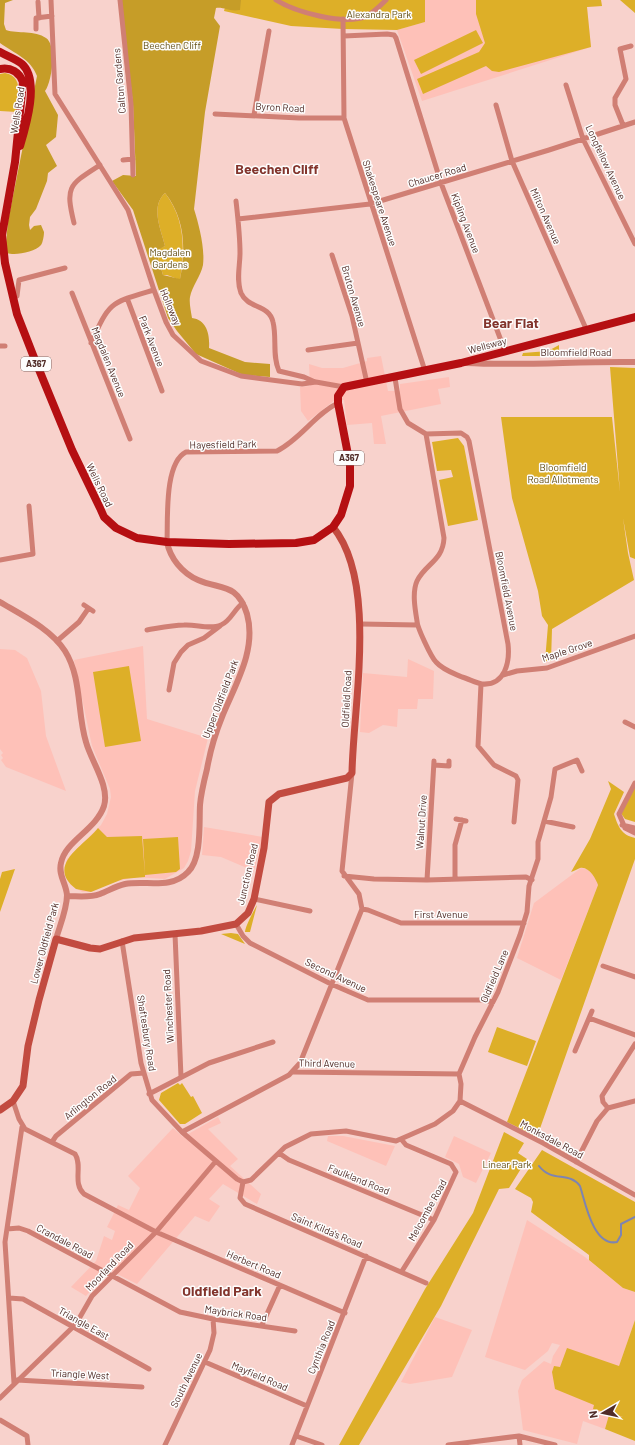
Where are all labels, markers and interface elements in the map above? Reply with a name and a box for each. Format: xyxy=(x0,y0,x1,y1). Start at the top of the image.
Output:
park label: Alexandra Park xyxy=(347,8,411,20)
park label: Beechen Cliff xyxy=(143,39,202,51)
street label: Calton Gardens xyxy=(110,48,128,114)
street label: Wells Road xyxy=(7,86,27,134)
street label: Byron Road xyxy=(255,100,305,114)
street label: Longfellow Avenue xyxy=(583,123,629,201)
street label: Shakespeare Avenue xyxy=(360,158,400,248)
district label: Beechen Cliff xyxy=(235,160,319,177)
street label: Chaucer Road xyxy=(406,160,468,190)
street label: Milton Avenue xyxy=(528,186,564,246)
street label: Kipling Avenue xyxy=(449,191,483,255)
park label: Magdalen Gardens xyxy=(149,246,191,270)
street label: Bruton Avenue xyxy=(339,264,369,328)
street label: Holloway xyxy=(158,287,184,327)
street label: Park Avenue xyxy=(137,314,167,368)
district label: Bear Flat xyxy=(483,314,539,331)
street label: Magdalen Avenue xyxy=(89,325,129,399)
street label: Wellsway xyxy=(466,334,508,356)
street label: Bloomfield Road xyxy=(540,346,612,358)
road number: A367 xyxy=(21,357,51,371)
street label: Hayesfield Park xyxy=(189,437,257,451)
road number: A367 xyxy=(334,451,364,465)
street label: Wells Road xyxy=(84,461,116,509)
park label: Bloomfield Road Allotments xyxy=(527,461,599,485)
street label: Bloomfield Avenue xyxy=(493,550,521,632)
street label: Maple Grove xyxy=(540,636,594,664)
street label: Upper Oldfield Park xyxy=(199,658,241,740)
street label: Oldfield Road xyxy=(339,670,353,728)
street label: Walnut Drive xyxy=(413,794,429,850)
street label: Junction Road xyxy=(234,842,260,906)
street label: Lower Oldfield Park xyxy=(27,901,61,985)
street label: First Avenue xyxy=(414,908,468,920)
street label: Oldfield Lane xyxy=(477,948,511,1004)
street label: Second Avenue xyxy=(303,956,369,994)
street label: Winchester Road xyxy=(160,969,176,1043)
street label: Shaftesbury Road xyxy=(135,994,159,1072)
street label: Third Avenue xyxy=(299,1057,355,1069)
street label: Arlington Road xyxy=(61,1072,119,1122)
street label: Monksdale Road xyxy=(518,1117,586,1161)
park label: Linear Park xyxy=(482,1158,532,1170)
street label: Faulkland Road xyxy=(326,1161,392,1197)
street label: Melcombe Road xyxy=(405,1177,449,1243)
street label: Saint Kilda's Road xyxy=(290,1210,364,1250)
street label: Crandale Road xyxy=(35,1221,95,1261)
street label: Moorland Road xyxy=(82,1239,136,1293)
street label: Herbert Road xyxy=(225,1247,283,1281)
district label: Oldfield Park xyxy=(182,1282,262,1299)
street label: Maybrick Road xyxy=(204,1303,268,1323)
street label: Triangle East xyxy=(56,1304,112,1342)
street label: Cynthia Road xyxy=(305,1318,337,1376)
street label: South Avenue xyxy=(168,1351,204,1409)
street label: Mayfield Road xyxy=(230,1359,290,1393)
street label: Triangle West xyxy=(50,1366,110,1382)
north arrow xyxy=(583,1393,623,1433)
text: N xyxy=(586,1410,600,1419)

